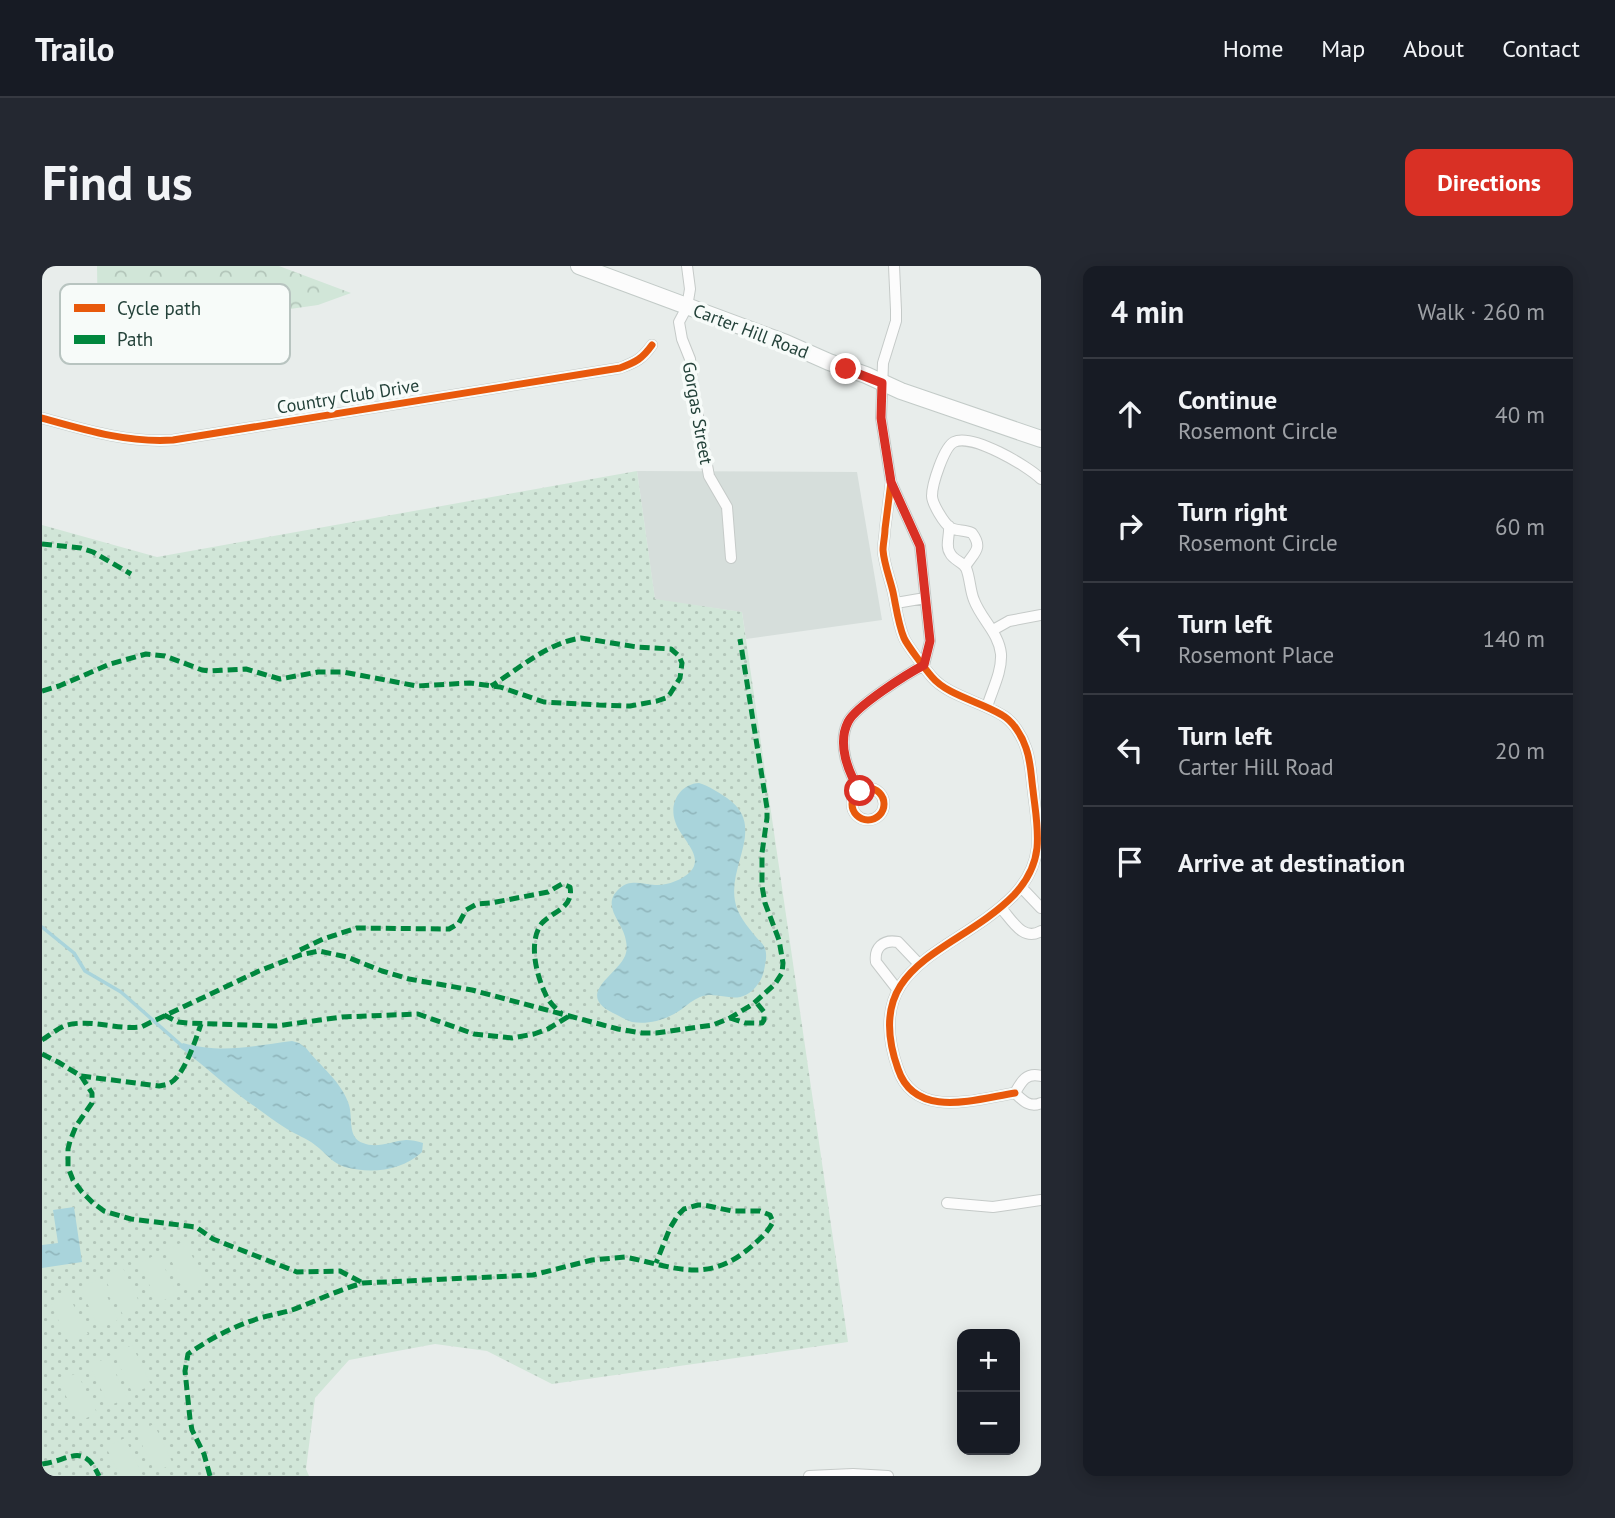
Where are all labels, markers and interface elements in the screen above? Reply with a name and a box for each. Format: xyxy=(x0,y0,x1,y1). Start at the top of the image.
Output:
text: Trailo xyxy=(35,27,115,70)
text: Home xyxy=(1223,33,1283,64)
text: Map xyxy=(1321,33,1365,64)
text: About xyxy=(1403,33,1464,64)
text: Contact xyxy=(1502,33,1580,64)
button: Directions xyxy=(1405,149,1573,216)
text: Find us xyxy=(42,150,193,214)
legend xyxy=(60,284,290,364)
text: 4 min xyxy=(1111,292,1184,331)
text: Cycle path xyxy=(117,296,201,320)
text: Walk · 260 m xyxy=(1418,297,1545,326)
street label: Carter Hill Road xyxy=(690,298,812,364)
text: Path xyxy=(117,327,153,351)
route end xyxy=(830,353,861,384)
street label: Gorgas Street xyxy=(678,360,718,466)
street label: Country Club Drive xyxy=(275,373,421,419)
text: Continue xyxy=(1178,383,1277,416)
icon: ahead xyxy=(1111,395,1149,433)
text: 40 m xyxy=(1495,400,1545,429)
text: Rosemont Circle xyxy=(1178,416,1338,445)
text: Turn right xyxy=(1178,495,1287,528)
icon: right xyxy=(1111,507,1149,545)
text: 60 m xyxy=(1495,512,1545,541)
text: Rosemont Circle xyxy=(1178,528,1338,557)
text: Turn left xyxy=(1178,607,1272,640)
icon: left xyxy=(1111,619,1149,657)
text: 140 m xyxy=(1483,624,1545,653)
text: Rosemont Place xyxy=(1178,640,1334,669)
text: Turn left xyxy=(1178,719,1272,752)
icon: left xyxy=(1111,731,1149,769)
text: 20 m xyxy=(1495,736,1545,765)
text: Carter Hill Road xyxy=(1178,752,1334,781)
route start xyxy=(844,775,875,806)
icon: arrive xyxy=(1111,843,1149,881)
text: Arrive at destination xyxy=(1178,846,1405,879)
map controls xyxy=(957,1329,1020,1455)
button: + xyxy=(957,1329,1020,1392)
button: − xyxy=(957,1392,1020,1455)

